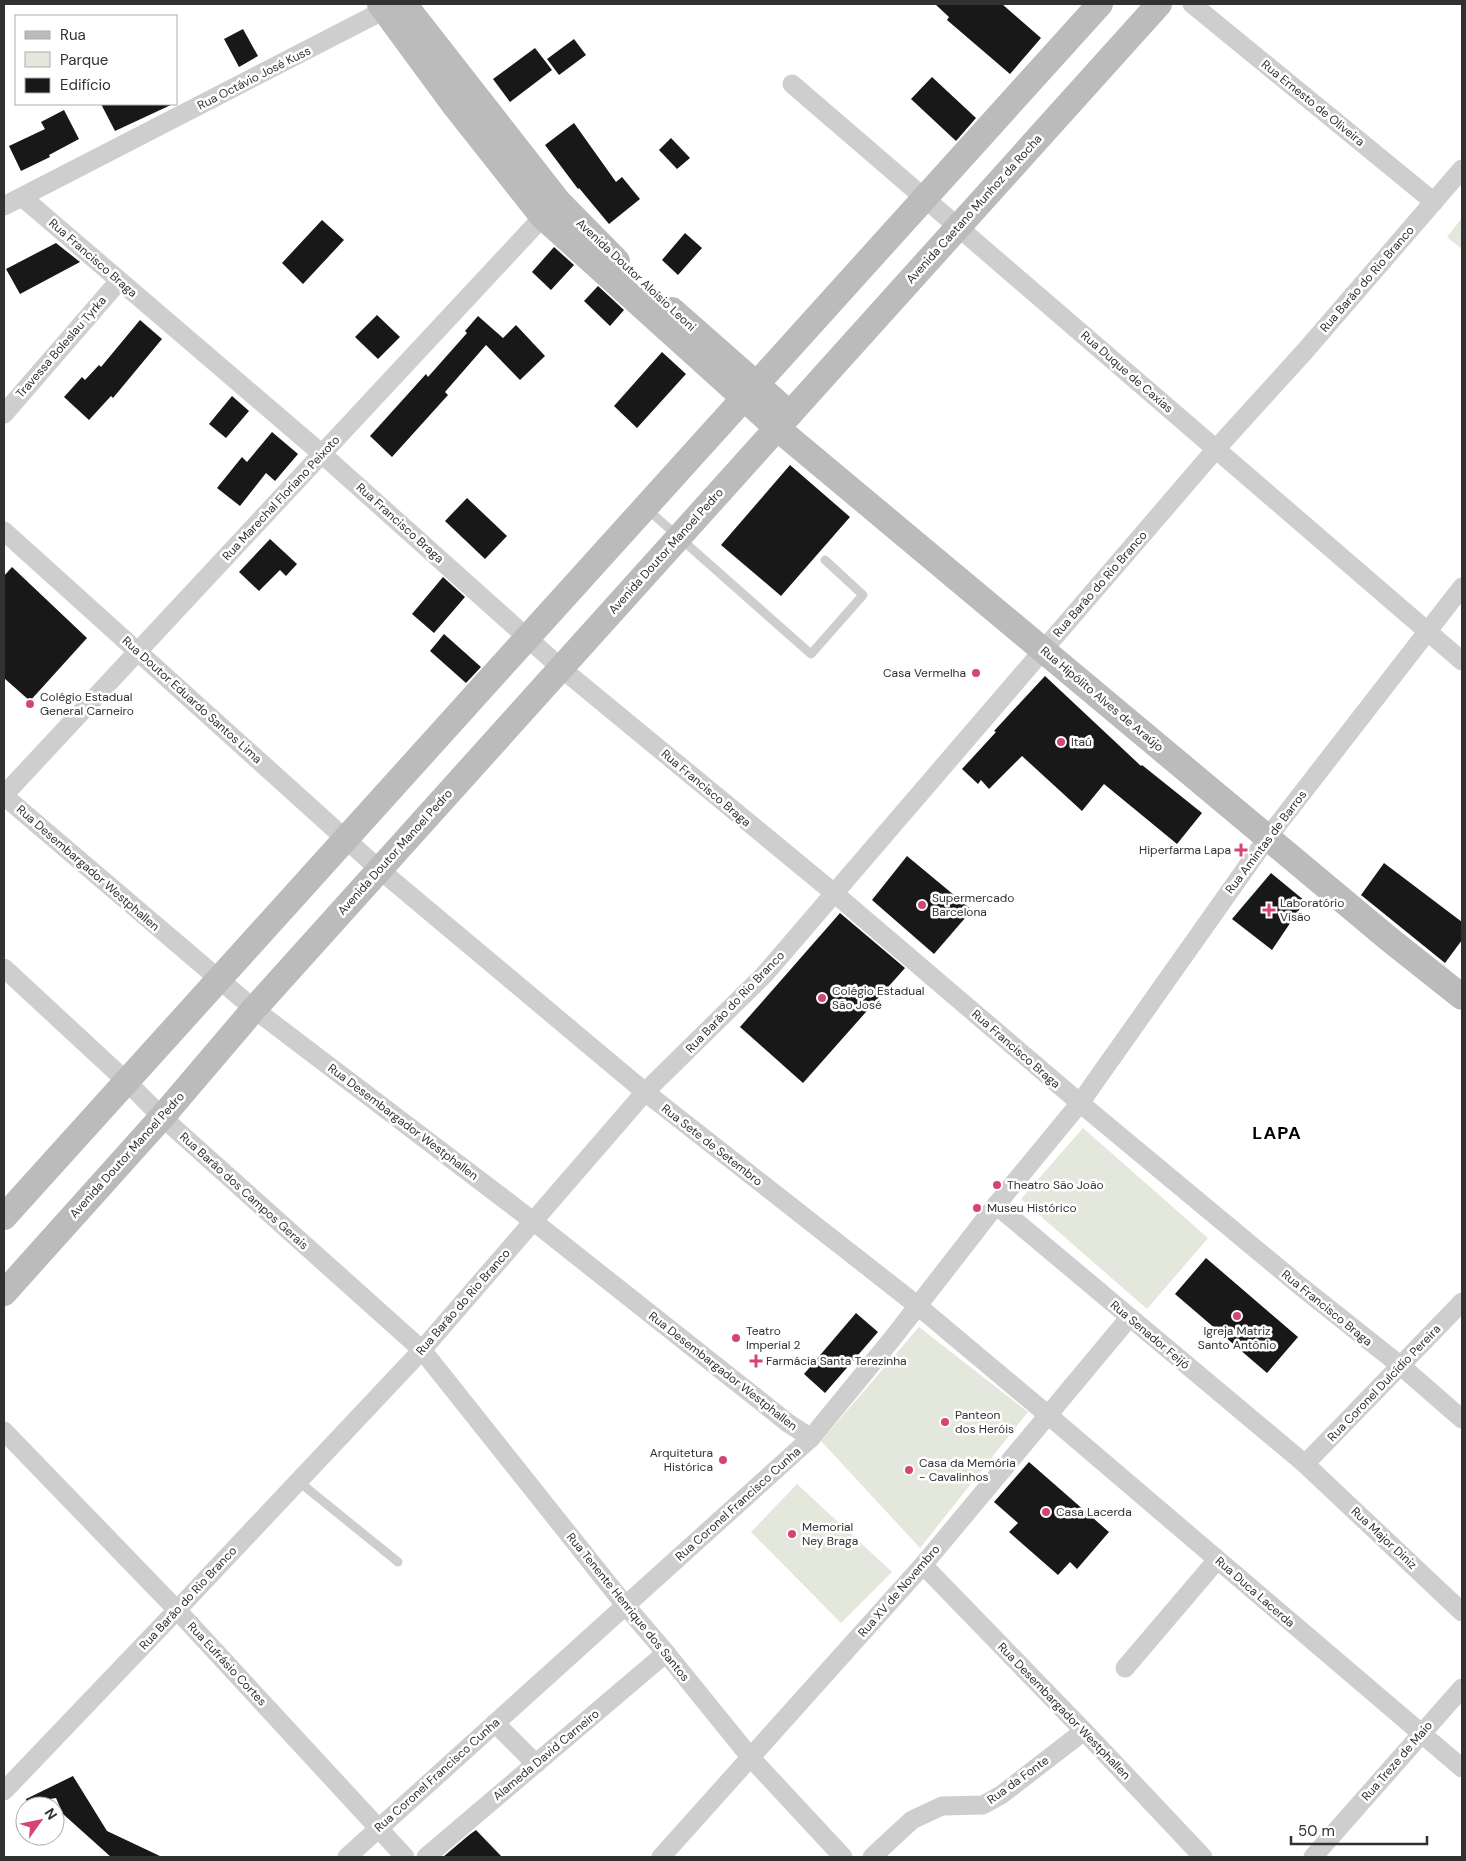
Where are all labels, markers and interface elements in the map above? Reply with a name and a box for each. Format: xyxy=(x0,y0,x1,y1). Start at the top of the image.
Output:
legend xyxy=(15,15,178,105)
text: Rua xyxy=(60,25,86,45)
street label: Rua Octávio José Kuss xyxy=(195,42,313,114)
text: Parque xyxy=(60,50,108,70)
street label: Rua Ernesto de Oliveira xyxy=(1258,56,1368,150)
text: Edifício xyxy=(60,75,111,95)
street label: Avenida Caetano Munhoz da Rocha xyxy=(903,131,1045,287)
street label: Rua Francisco Braga xyxy=(45,215,141,301)
street label: Avenida Doutor Aloísio Leoni xyxy=(573,215,699,335)
street label: Rua Barão do Rio Branco xyxy=(1316,222,1418,336)
street label: Travessa Boleslau Tyrka xyxy=(12,293,110,401)
street label: Rua Duque de Caxias xyxy=(1077,327,1177,417)
street label: Rua Marechal Floriano Peixoto xyxy=(219,432,343,564)
street label: Rua Francisco Braga xyxy=(353,479,447,567)
street label: Avenida Doutor Manoel Pedro xyxy=(605,485,727,617)
street label: Rua Barão do Rio Branco xyxy=(1049,527,1151,641)
street label: Rua Doutor Eduardo Santos Lima xyxy=(119,633,265,767)
street label: Rua Hipólito Alves de Araújo xyxy=(1037,643,1167,755)
place label: Casa Vermelha xyxy=(883,665,966,681)
marker: Casa Vermelha xyxy=(970,667,982,679)
place label: Colégio Estadual General Carneiro xyxy=(40,689,134,719)
marker: Colégio Estadual General Carneiro xyxy=(24,698,36,710)
place label: Itaú xyxy=(1071,734,1092,750)
marker: Itaú xyxy=(1055,736,1067,748)
street label: Rua Francisco Braga xyxy=(658,746,754,830)
street label: Avenida Doutor Manoel Pedro xyxy=(334,786,456,918)
street label: Rua Amintas de Barros xyxy=(1222,787,1310,897)
street label: Rua Desembargador Westphallen xyxy=(13,801,163,935)
place label: Hiperfarma Lapa xyxy=(1139,842,1231,858)
marker: Hiperfarma Lapa xyxy=(1235,844,1247,856)
place label: Supermercado Barcelona xyxy=(932,890,1014,920)
place label: Laboratório Visão xyxy=(1280,895,1344,925)
marker: Supermercado Barcelona xyxy=(916,899,928,911)
marker: Laboratório Visão xyxy=(1262,903,1276,917)
street label: Rua Barão do Rio Branco xyxy=(682,948,788,1056)
place label: Colégio Estadual São José xyxy=(832,983,924,1013)
marker: Colégio Estadual São José xyxy=(816,992,828,1004)
street label: Rua Francisco Braga xyxy=(968,1006,1064,1092)
street label: Rua Desembargador Westphallen xyxy=(325,1060,482,1184)
street label: Avenida Doutor Manoel Pedro xyxy=(66,1089,188,1221)
street label: Rua Sete de Setembro xyxy=(658,1101,766,1189)
district label: LAPA xyxy=(1252,1121,1302,1145)
street label: Rua Barão dos Campos Gerais xyxy=(176,1129,312,1253)
place label: Theatro São João xyxy=(1007,1177,1104,1193)
marker: Theatro São João xyxy=(991,1179,1003,1191)
place label: Museu Histórico xyxy=(987,1200,1077,1216)
marker: Museu Histórico xyxy=(971,1202,983,1214)
street label: Rua Barão do Rio Branco xyxy=(412,1245,514,1359)
street label: Rua Francisco Braga xyxy=(1278,1266,1376,1350)
street label: Rua Senador Feijó xyxy=(1107,1297,1193,1373)
street label: Rua Desembargador Westphallen xyxy=(645,1308,801,1434)
marker: Igreja Matriz Santo Antônio xyxy=(1231,1310,1243,1322)
street label: Rua Coronel Dulcídio Pereira xyxy=(1324,1321,1444,1445)
place label: Teatro Imperial 2 xyxy=(746,1323,801,1353)
place label: Igreja Matriz Santo Antônio xyxy=(1198,1323,1276,1353)
marker: Teatro Imperial 2 xyxy=(730,1332,742,1344)
place label: Farmácia Santa Terezinha xyxy=(766,1353,907,1369)
marker: Farmácia Santa Terezinha xyxy=(750,1355,762,1367)
place label: Panteon dos Heróis xyxy=(955,1407,1014,1437)
marker: Panteon dos Heróis xyxy=(939,1416,951,1428)
street label: Rua Coronel Francisco Cunha xyxy=(672,1443,804,1565)
place label: Arquitetura Histórica xyxy=(650,1445,713,1475)
marker: Arquitetura Histórica xyxy=(717,1454,729,1466)
place label: Casa da Memória - Cavalinhos xyxy=(919,1455,1016,1485)
marker: Casa da Memória - Cavalinhos xyxy=(903,1464,915,1476)
street label: Rua Major Diniz xyxy=(1348,1503,1420,1573)
place label: Casa Lacerda xyxy=(1056,1504,1132,1520)
marker: Casa Lacerda xyxy=(1040,1506,1052,1518)
place label: Memorial Ney Braga xyxy=(802,1519,858,1549)
marker: Memorial Ney Braga xyxy=(786,1528,798,1540)
street label: Rua Tenente Henrique dos Santos xyxy=(563,1529,693,1685)
street label: Rua XV de Novembro xyxy=(855,1542,943,1640)
street label: Rua Barão do Rio Branco xyxy=(136,1543,240,1653)
street label: Rua Duca Lacerda xyxy=(1212,1553,1298,1631)
street label: Rua Eufrásio Cortes xyxy=(184,1619,270,1709)
street label: Rua Desembargador Westphallen xyxy=(994,1639,1134,1783)
street label: Alameda David Carneiro xyxy=(490,1706,602,1804)
street label: Rua Coronel Francisco Cunha xyxy=(371,1714,503,1836)
street label: Rua Treze de Maio xyxy=(1358,1718,1436,1804)
street label: Rua da Fonte xyxy=(984,1752,1052,1808)
north arrow xyxy=(15,1796,65,1846)
text: N xyxy=(41,1805,61,1823)
scale bar xyxy=(1291,1814,1427,1846)
text: 50 m xyxy=(1298,1821,1335,1841)

